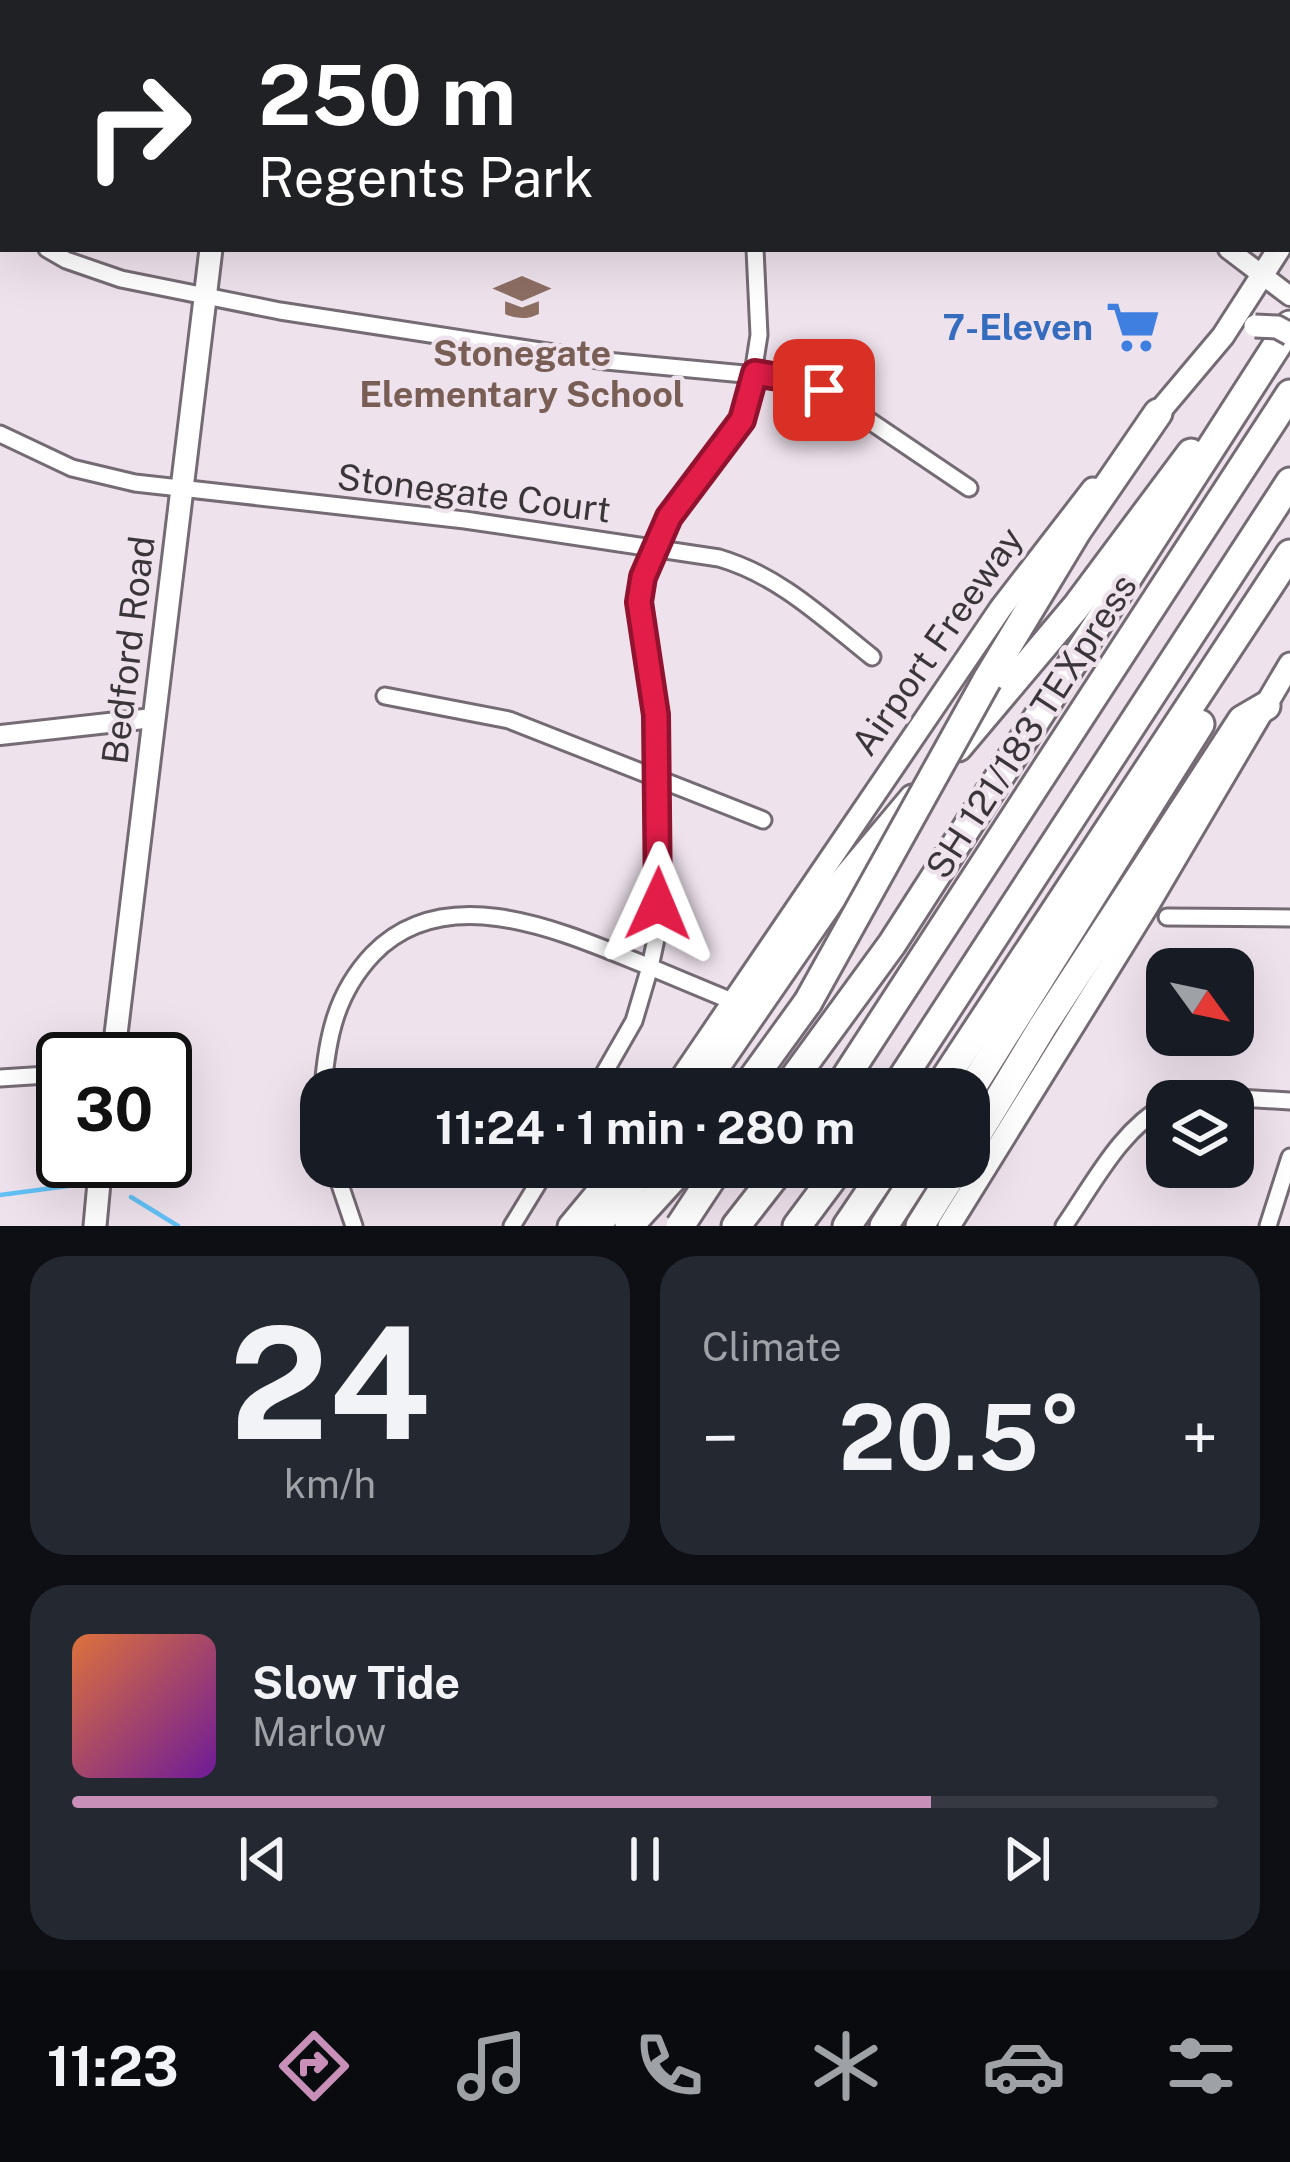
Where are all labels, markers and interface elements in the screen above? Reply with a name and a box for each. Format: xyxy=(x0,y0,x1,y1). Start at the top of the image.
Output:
text: 250 m xyxy=(258,45,516,144)
icon: right xyxy=(60,48,216,204)
text: Regents Park xyxy=(258,146,594,209)
school or university icon: Stonegate Elementary School xyxy=(493,268,551,326)
supermarket icon: 7-Eleven xyxy=(1104,298,1162,356)
place label: 7-Eleven xyxy=(942,306,1093,348)
place label: Stonegate Elementary School xyxy=(359,332,685,415)
pin xyxy=(773,339,875,441)
icon: arrive xyxy=(791,357,857,423)
street label: Stonegate Court xyxy=(335,455,613,531)
street label: Airport Freeway xyxy=(843,519,1031,763)
street label: Bedford Road xyxy=(93,533,163,767)
street label: SH 121/183 TEXpress xyxy=(917,566,1145,886)
position arrow xyxy=(595,841,721,967)
north arrow xyxy=(1146,948,1254,1056)
map controls xyxy=(1146,948,1254,1188)
speed limit sign: 30 xyxy=(36,1032,192,1188)
button: layers xyxy=(1146,1080,1254,1188)
text: 11:24 · 1 min · 280 m xyxy=(435,1101,855,1154)
text: 24 xyxy=(229,1291,431,1474)
text: Climate xyxy=(702,1324,842,1370)
text: 20.5° xyxy=(839,1384,1081,1490)
text: − xyxy=(702,1399,739,1477)
text: + xyxy=(1181,1399,1218,1477)
text: km/h xyxy=(284,1461,376,1507)
text: Slow Tide xyxy=(252,1656,460,1709)
text: Marlow xyxy=(252,1709,386,1755)
icon: previous xyxy=(230,1826,296,1892)
icon: pause xyxy=(612,1826,678,1892)
icon: next xyxy=(994,1826,1060,1892)
icon: directions xyxy=(272,2024,356,2108)
icon: music xyxy=(450,2024,534,2108)
icon: phone xyxy=(627,2024,711,2108)
icon: climate xyxy=(804,2024,888,2108)
icon: car xyxy=(982,2024,1066,2108)
icon: filters xyxy=(1159,2024,1243,2108)
text: 11:23 xyxy=(47,2035,179,2098)

